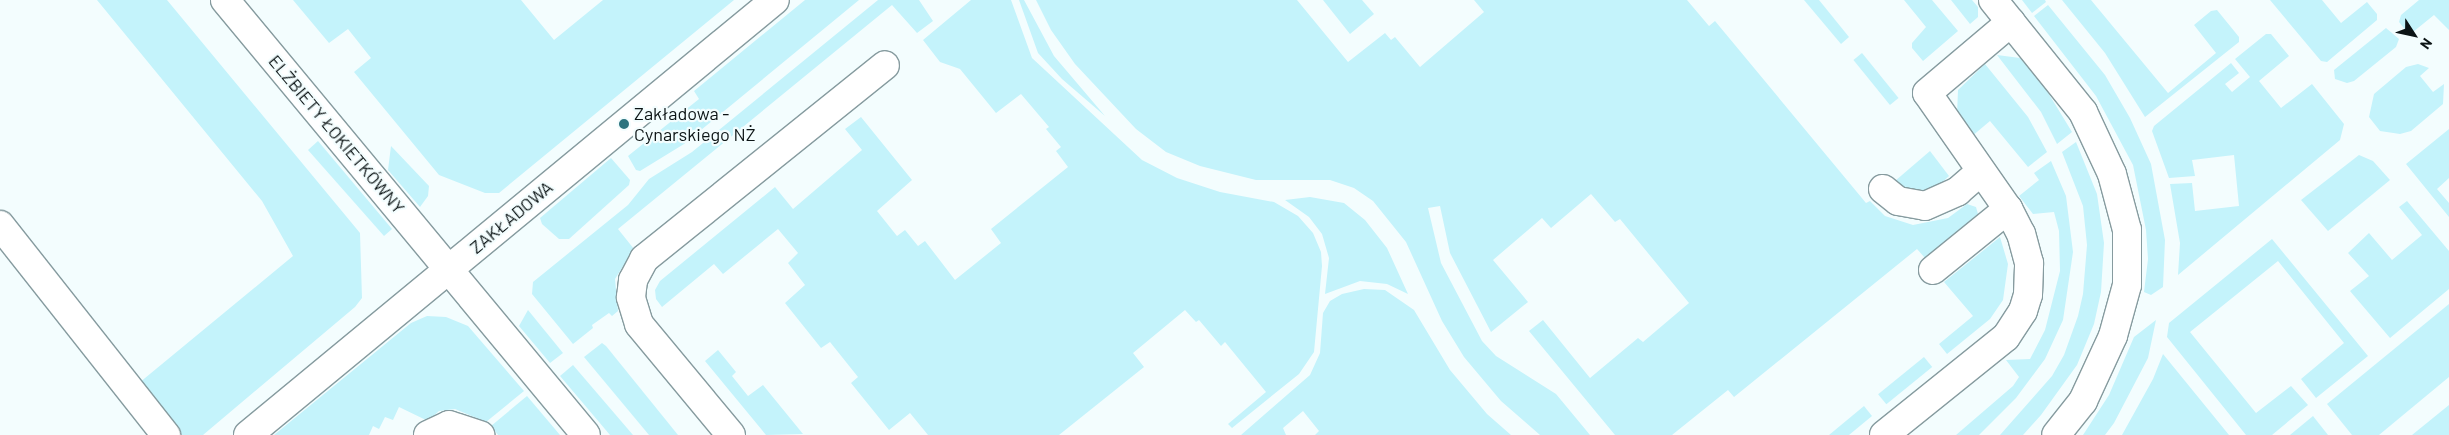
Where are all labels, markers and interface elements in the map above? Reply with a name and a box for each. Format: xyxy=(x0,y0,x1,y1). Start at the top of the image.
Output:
north arrow xyxy=(2389,10,2439,60)
text: N xyxy=(2417,35,2436,53)
street label: ELŻBIETY ŁOKIETKÓWNY xyxy=(264,50,410,218)
place label: Zakładowa - Cynarskiego NŻ xyxy=(634,103,756,146)
marker: Zakładowa - Cynarskiego NŻ xyxy=(618,118,630,130)
street label: ZAKŁADOWA xyxy=(465,176,557,258)

